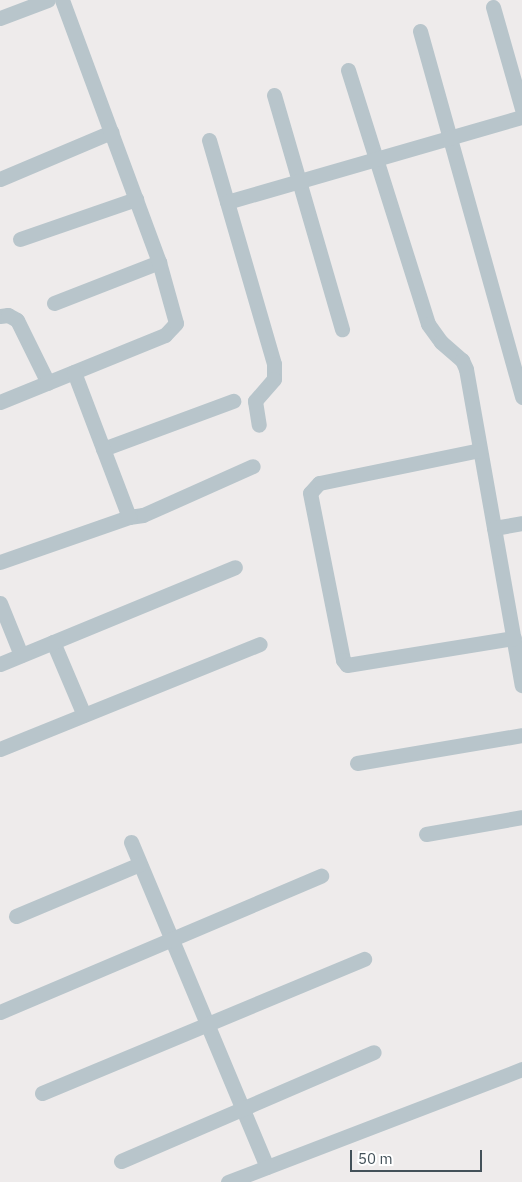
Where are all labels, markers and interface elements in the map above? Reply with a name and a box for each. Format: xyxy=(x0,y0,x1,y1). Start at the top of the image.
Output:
scale bar xyxy=(352,1140,484,1172)
text: 50 m xyxy=(358,1149,393,1168)

